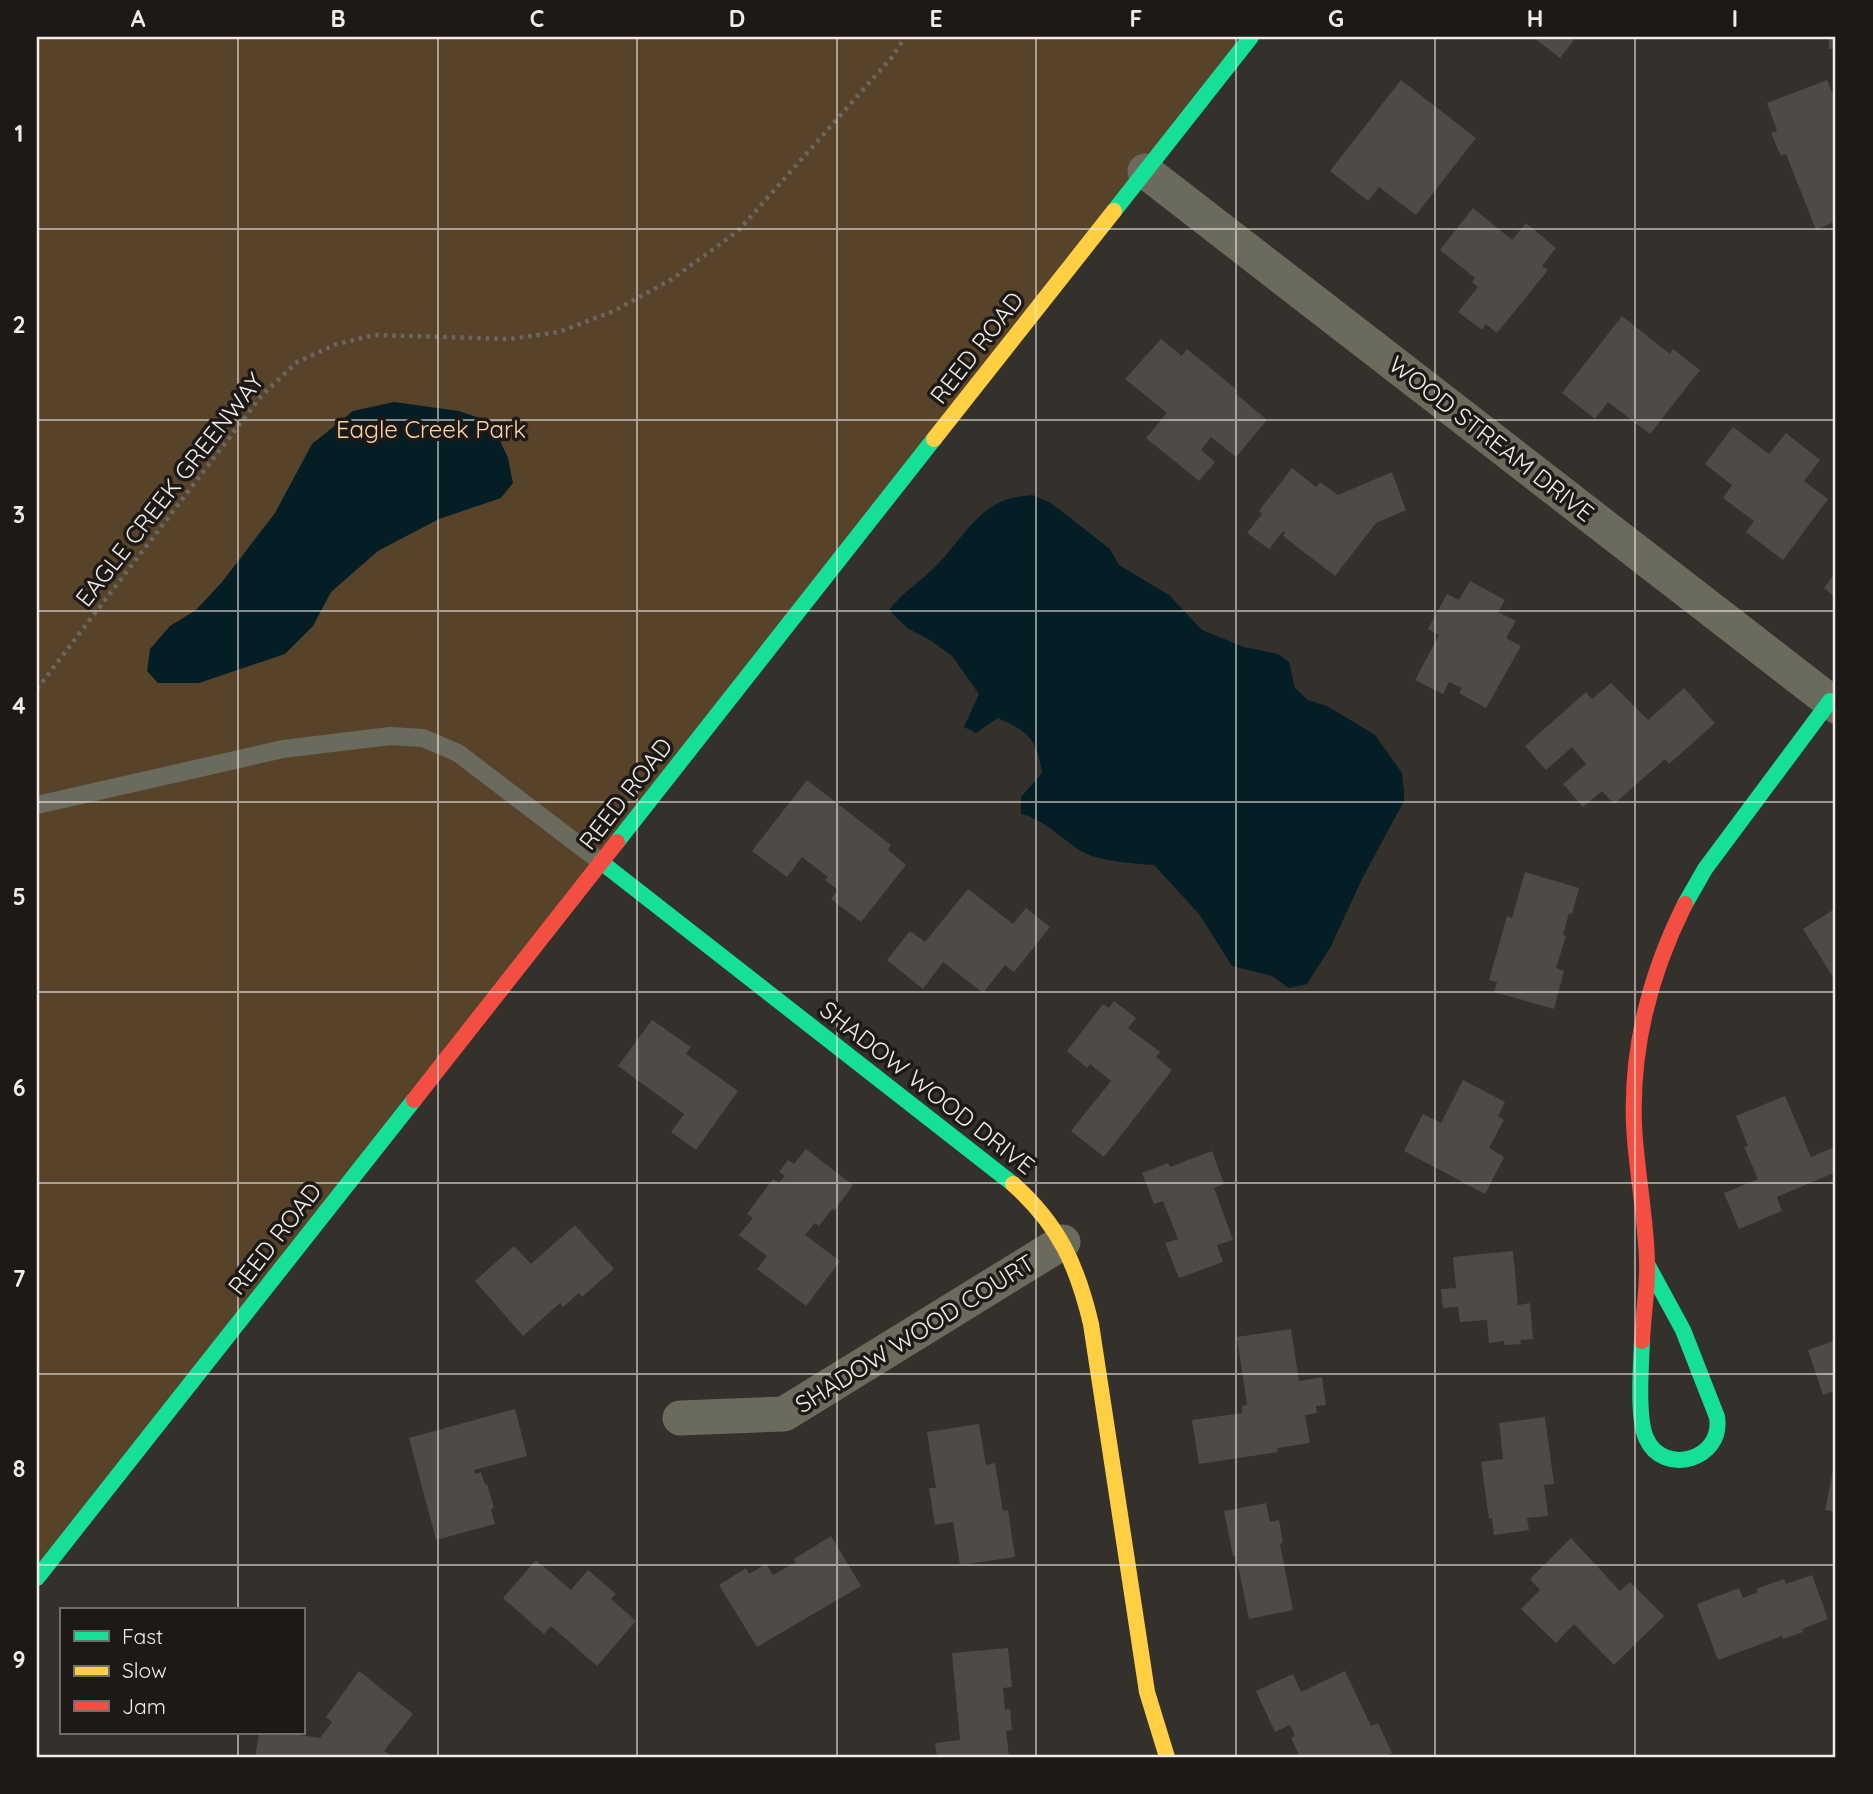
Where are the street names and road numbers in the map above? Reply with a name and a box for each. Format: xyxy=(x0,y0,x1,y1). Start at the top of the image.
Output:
street label: REED ROAD xyxy=(923,285,1029,409)
street label: WOOD STREAM DRIVE xyxy=(1383,349,1600,528)
street label: EAGLE CREEK GREENWAY xyxy=(69,366,270,612)
street label: REED ROAD xyxy=(572,731,678,855)
street label: SHADOW WOOD DRIVE xyxy=(814,994,1041,1180)
street label: REED ROAD xyxy=(221,1176,327,1300)
street label: SHADOW WOOD COURT xyxy=(789,1247,1040,1419)

